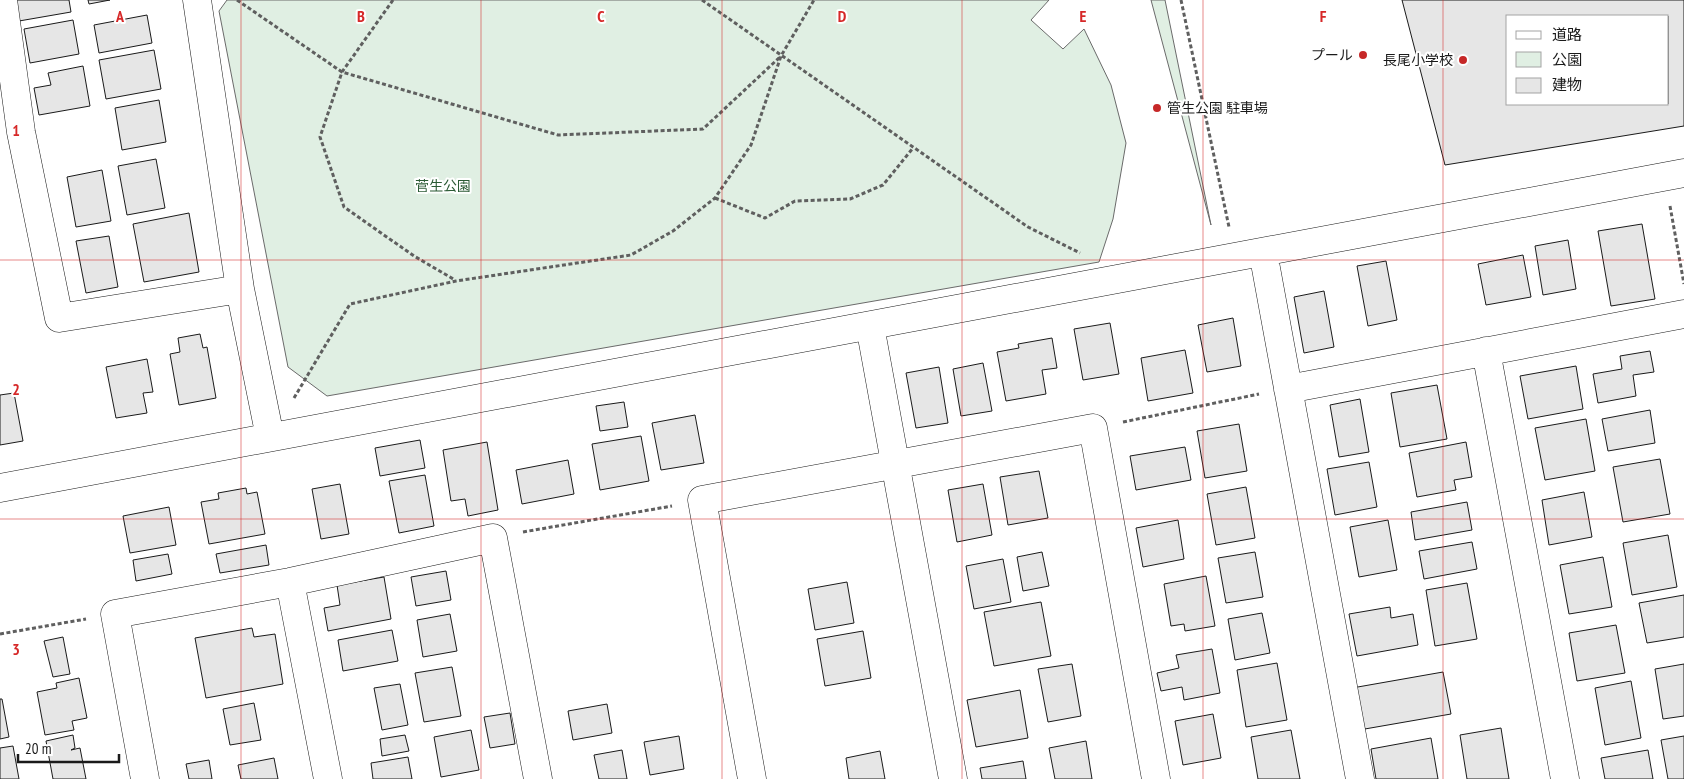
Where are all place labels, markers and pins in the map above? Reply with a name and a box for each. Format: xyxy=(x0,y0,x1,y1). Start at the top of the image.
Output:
place label: プール xyxy=(1311,46,1353,64)
marker: プール xyxy=(1357,49,1369,61)
place label: 長尾小学校 xyxy=(1383,51,1453,69)
marker: 長尾小学校 xyxy=(1457,54,1469,66)
place label: 管生公園 駐車場 xyxy=(1167,99,1268,117)
marker: 管生公園 駐車場 xyxy=(1151,102,1163,114)

